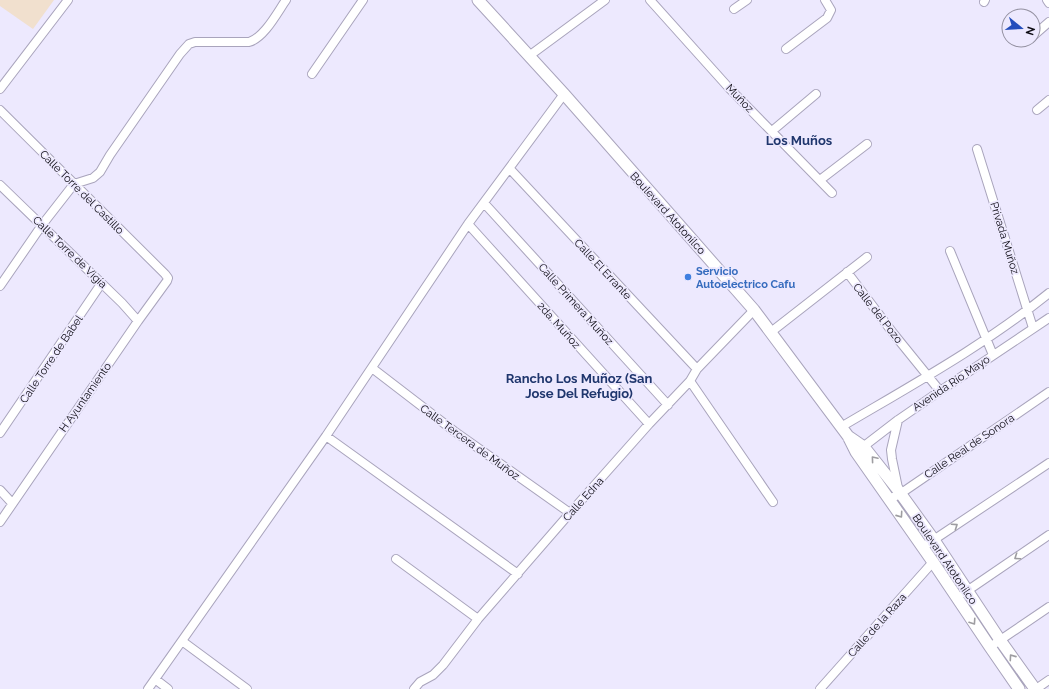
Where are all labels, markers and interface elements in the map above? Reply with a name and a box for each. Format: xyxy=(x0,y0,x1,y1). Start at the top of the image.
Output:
north arrow xyxy=(1001,8,1041,48)
text: N xyxy=(1023,25,1038,37)
street label: Muñoz xyxy=(723,81,757,116)
district label: Los Muños xyxy=(766,133,833,148)
street label: Calle Torre del Castillo xyxy=(37,148,127,237)
street label: Boulevard Atotonilco xyxy=(627,170,708,257)
street label: Privada Muñoz xyxy=(987,200,1022,276)
street label: Calle Torre de Vigía xyxy=(30,214,109,291)
street label: Calle El Errante xyxy=(571,236,634,303)
street label: Calle Primera Muñoz xyxy=(535,261,616,348)
place label: Servicio Autoelectrico Cafu xyxy=(696,265,795,291)
marker: Servicio Autoelectrico Cafu xyxy=(683,272,693,282)
street label: Calle del Pozo xyxy=(850,281,905,346)
street label: 2da. Muñoz xyxy=(534,299,583,352)
street label: Calle Torre de Babel xyxy=(17,313,86,406)
street label: Avenida Río Mayo xyxy=(910,353,993,414)
street label: H Ayuntamiento xyxy=(57,360,114,434)
district label: Rancho Los Muñoz (San Jose Del Refugio) xyxy=(506,371,652,401)
street label: Calle Tercera de Muñoz xyxy=(417,402,522,483)
street label: Calle Real de Sonora xyxy=(922,411,1017,481)
one-way arrow xyxy=(872,456,879,463)
street label: Calle Edna xyxy=(560,475,606,524)
one-way arrow xyxy=(895,511,903,518)
street label: Boulevard Atotonilco xyxy=(910,512,980,607)
one-way arrow xyxy=(951,523,958,531)
one-way arrow xyxy=(1014,552,1021,560)
street label: Calle de la Raza xyxy=(845,591,909,660)
one-way arrow xyxy=(968,618,976,625)
one-way arrow xyxy=(1010,655,1017,662)

